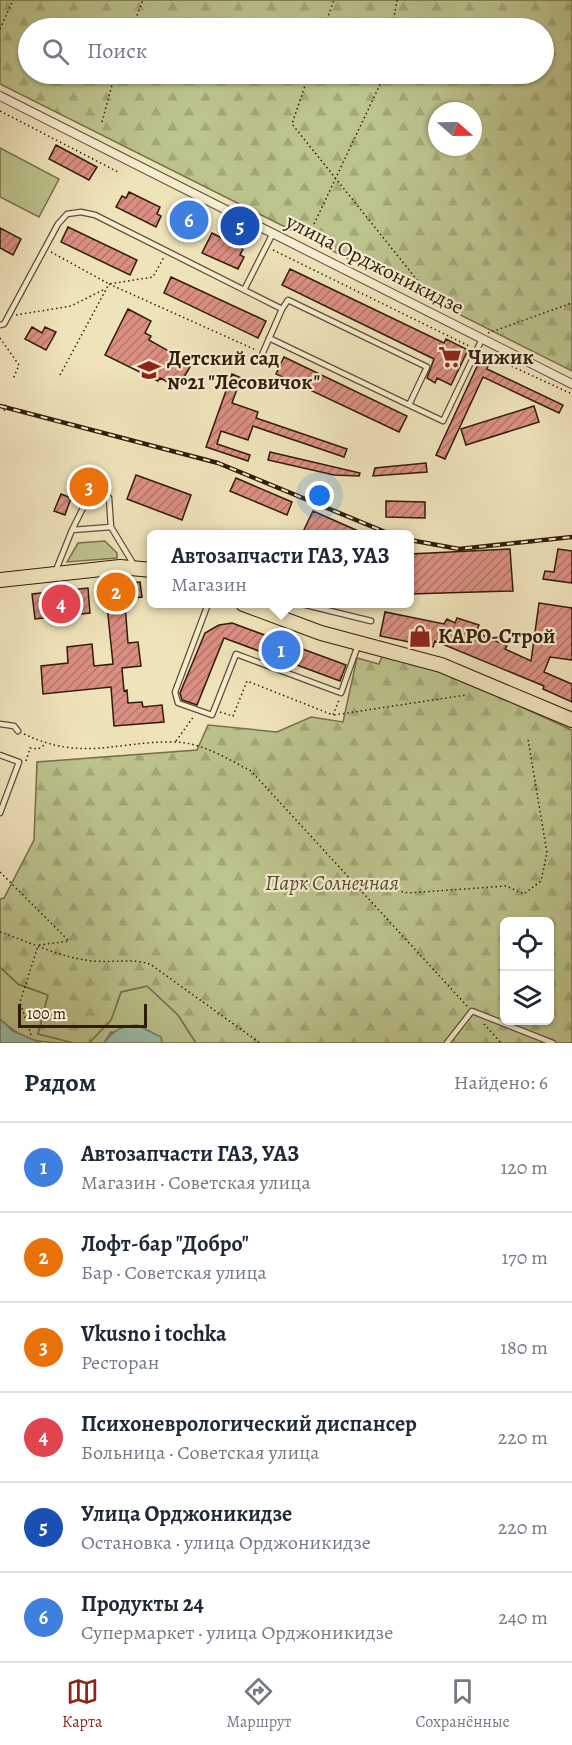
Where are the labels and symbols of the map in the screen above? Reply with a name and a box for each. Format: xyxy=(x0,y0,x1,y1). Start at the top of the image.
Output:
north arrow xyxy=(428,102,482,156)
pin: 6 xyxy=(170,198,208,242)
pin: 5 xyxy=(220,204,260,248)
street label: улица Орджоникидзе xyxy=(280,207,469,321)
place label: Чижик xyxy=(468,343,534,371)
place label: Детский сад №21 "Лесовичок" xyxy=(167,344,320,396)
supermarket icon: Чижик xyxy=(437,344,463,370)
school or university icon: Детский сад №21 "Лесовичок" xyxy=(136,357,162,383)
pin: 3 xyxy=(70,464,109,510)
your location xyxy=(305,481,334,510)
pin: 2 xyxy=(96,570,136,614)
pin: 4 xyxy=(42,582,80,626)
place label: КАРО-Строй xyxy=(438,622,555,650)
shop icon: КАРО-Строй xyxy=(407,623,433,649)
pin: 1 xyxy=(262,628,300,672)
park label: Парк Солнечная xyxy=(265,869,399,897)
scale bar xyxy=(18,1001,147,1028)

